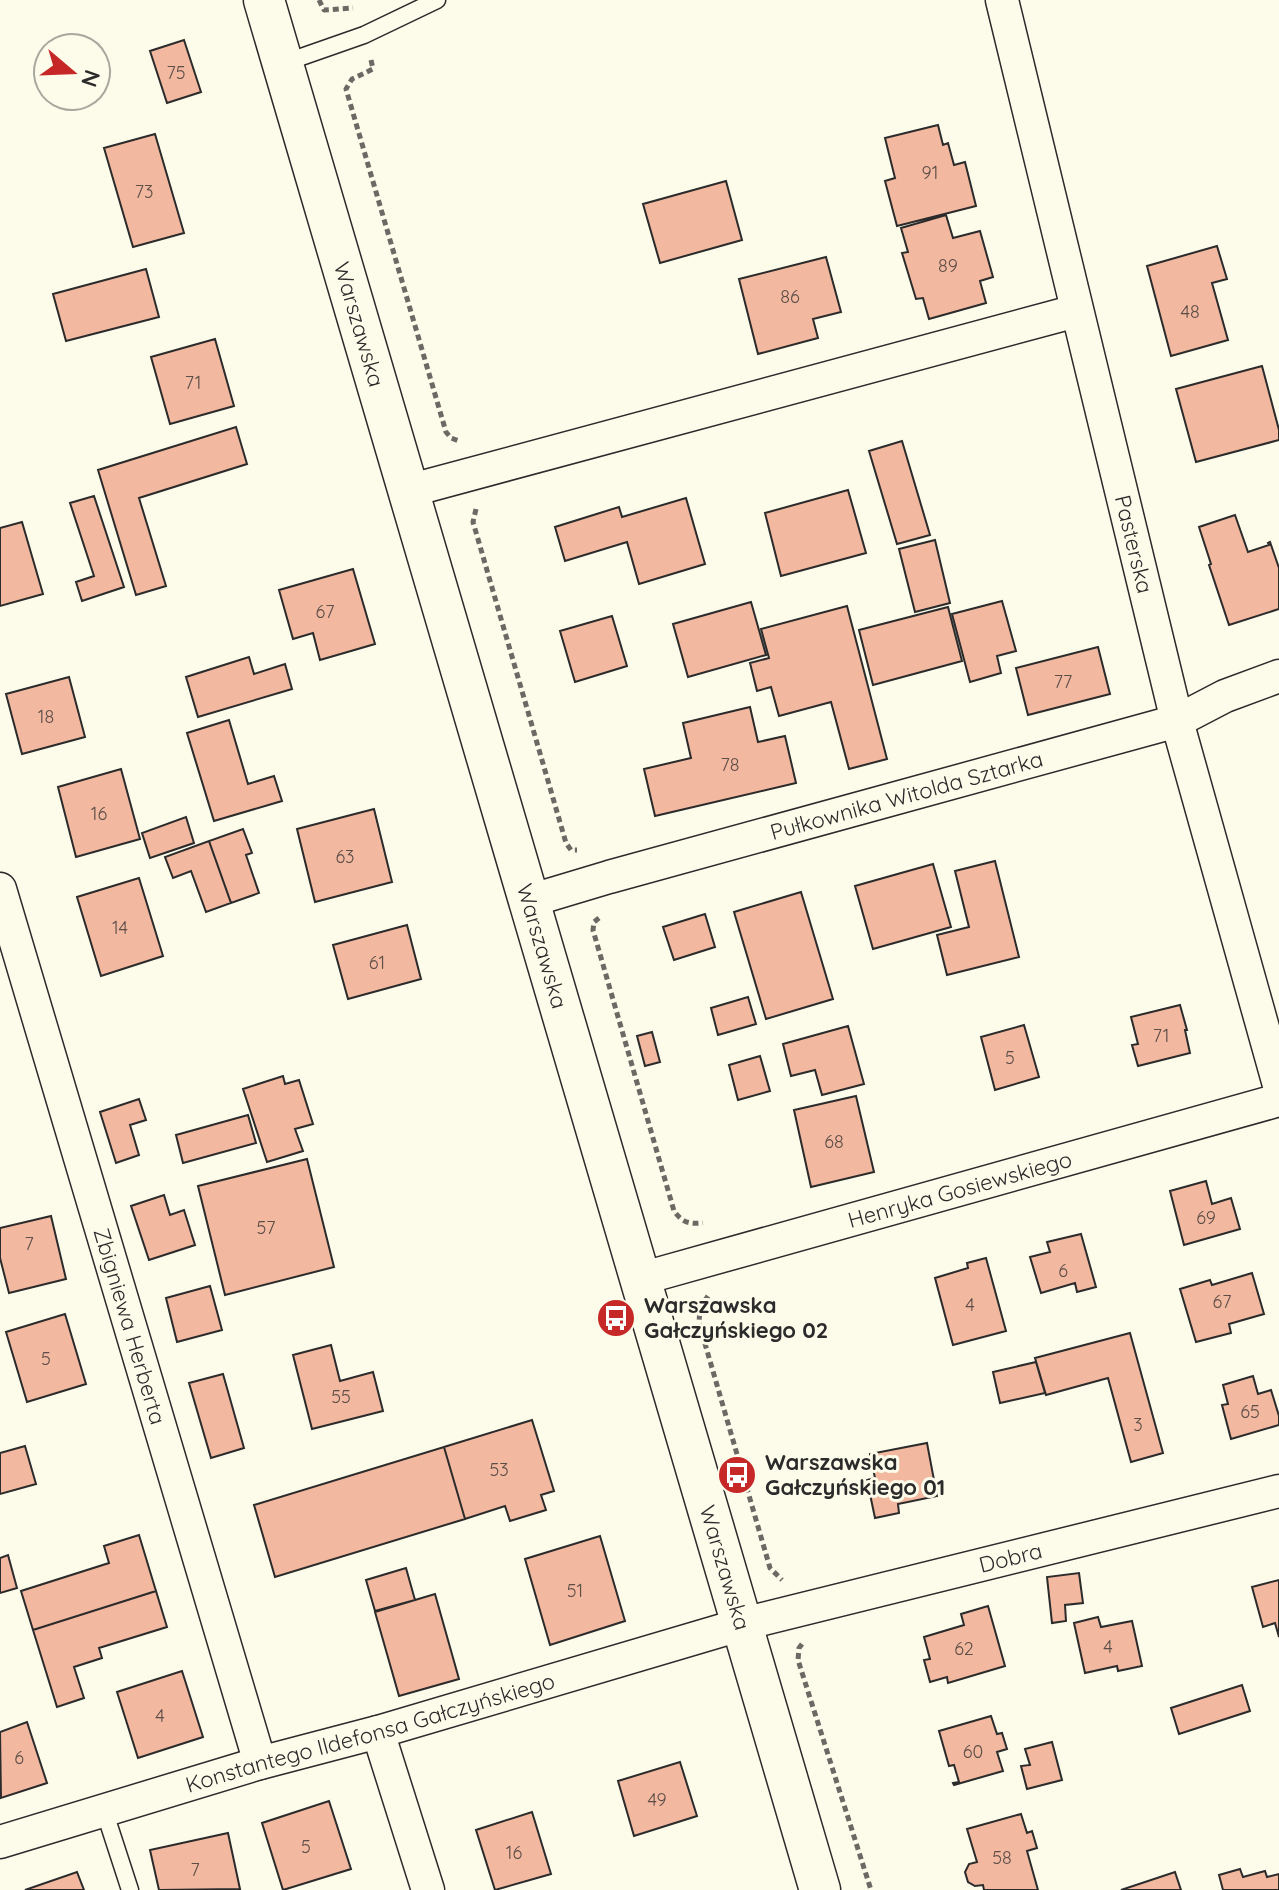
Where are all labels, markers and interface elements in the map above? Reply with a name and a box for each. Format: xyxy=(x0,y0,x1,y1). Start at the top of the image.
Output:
north arrow xyxy=(32,32,112,112)
house number: 75 xyxy=(166,61,186,84)
text: N xyxy=(75,66,107,91)
house number: 91 xyxy=(922,161,938,184)
house number: 73 xyxy=(135,180,153,203)
house number: 89 xyxy=(938,254,958,277)
street label: Warszawska xyxy=(328,259,391,390)
house number: 86 xyxy=(780,285,800,308)
house number: 48 xyxy=(1180,300,1200,323)
house number: 71 xyxy=(185,371,201,394)
street label: Pasterska xyxy=(1109,492,1160,596)
house number: 67 xyxy=(316,600,334,623)
house number: 77 xyxy=(1054,670,1072,693)
house number: 18 xyxy=(38,705,54,728)
street label: Pułkownika Witolda Sztarka xyxy=(767,744,1046,846)
house number: 78 xyxy=(721,753,739,776)
house number: 16 xyxy=(91,802,107,825)
house number: 63 xyxy=(335,845,355,868)
street label: Warszawska xyxy=(511,880,574,1012)
house number: 14 xyxy=(112,916,128,939)
house number: 61 xyxy=(369,951,385,974)
house number: 71 xyxy=(1153,1024,1169,1047)
house number: 5 xyxy=(1005,1046,1015,1069)
house number: 68 xyxy=(824,1130,844,1153)
street label: Henryka Gosiewskiego xyxy=(845,1145,1075,1234)
house number: 69 xyxy=(1196,1206,1216,1229)
house number: 57 xyxy=(256,1216,276,1239)
street label: Zbigniewa Herberta xyxy=(88,1224,172,1428)
house number: 7 xyxy=(24,1232,34,1255)
house number: 6 xyxy=(1058,1259,1068,1282)
house number: 67 xyxy=(1213,1290,1231,1313)
place label: Warszawska Gałczyńskiego 02 xyxy=(644,1291,828,1344)
house number: 4 xyxy=(965,1293,975,1316)
bus stop icon: Warszawska Gałczyńskiego 02 xyxy=(595,1297,637,1339)
house number: 5 xyxy=(41,1347,51,1370)
house number: 55 xyxy=(331,1385,351,1408)
house number: 65 xyxy=(1240,1400,1260,1423)
house number: 3 xyxy=(1133,1413,1143,1436)
place label: Warszawska Gałczyńskiego 01 xyxy=(765,1448,945,1501)
bus stop icon: Warszawska Gałczyńskiego 01 xyxy=(716,1454,758,1496)
house number: 53 xyxy=(489,1458,509,1481)
street label: Warszawska xyxy=(694,1502,757,1633)
street label: Dobra xyxy=(976,1536,1045,1579)
house number: 51 xyxy=(567,1579,583,1602)
house number: 4 xyxy=(1103,1635,1113,1658)
house number: 62 xyxy=(954,1637,974,1660)
street label: Konstantego Ildefonsa Gałczyńskiego xyxy=(182,1666,558,1799)
house number: 4 xyxy=(155,1704,165,1727)
house number: 60 xyxy=(963,1740,983,1763)
house number: 6 xyxy=(14,1746,24,1769)
house number: 49 xyxy=(647,1788,667,1811)
house number: 5 xyxy=(301,1835,311,1858)
house number: 16 xyxy=(506,1841,522,1864)
house number: 58 xyxy=(992,1846,1012,1869)
house number: 7 xyxy=(190,1858,200,1881)

